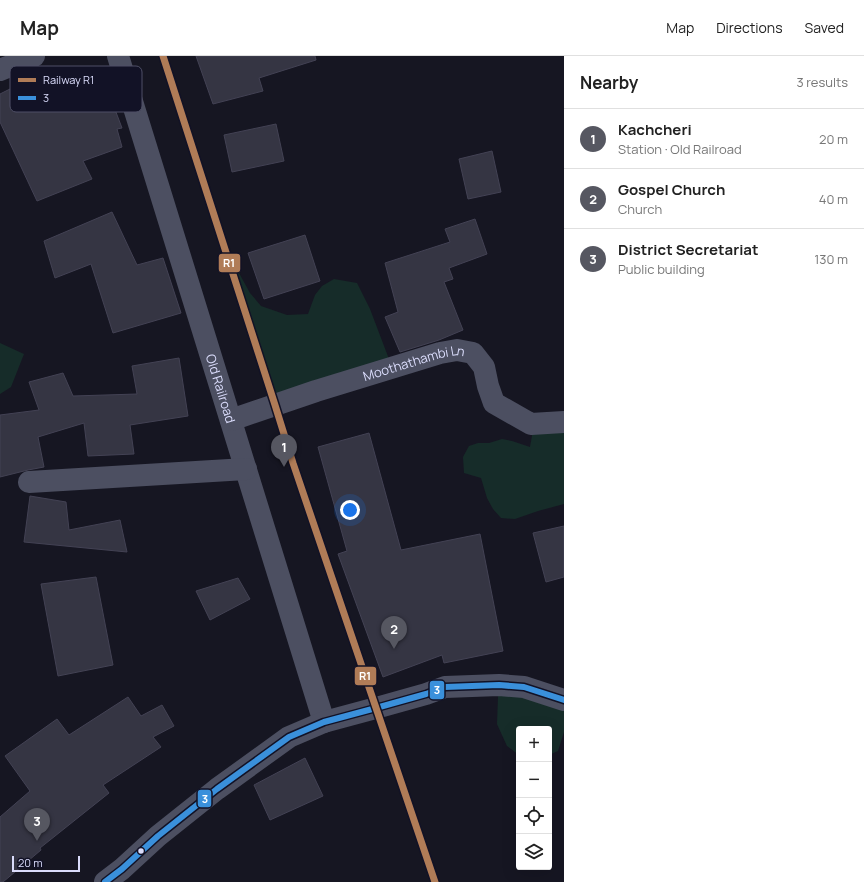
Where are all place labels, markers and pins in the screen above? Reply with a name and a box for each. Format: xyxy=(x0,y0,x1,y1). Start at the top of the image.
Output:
pin: 1 xyxy=(271,434,297,467)
pin: 2 xyxy=(381,616,407,649)
pin: 3 xyxy=(24,808,50,841)
unlabelled marker xyxy=(136,846,146,856)

